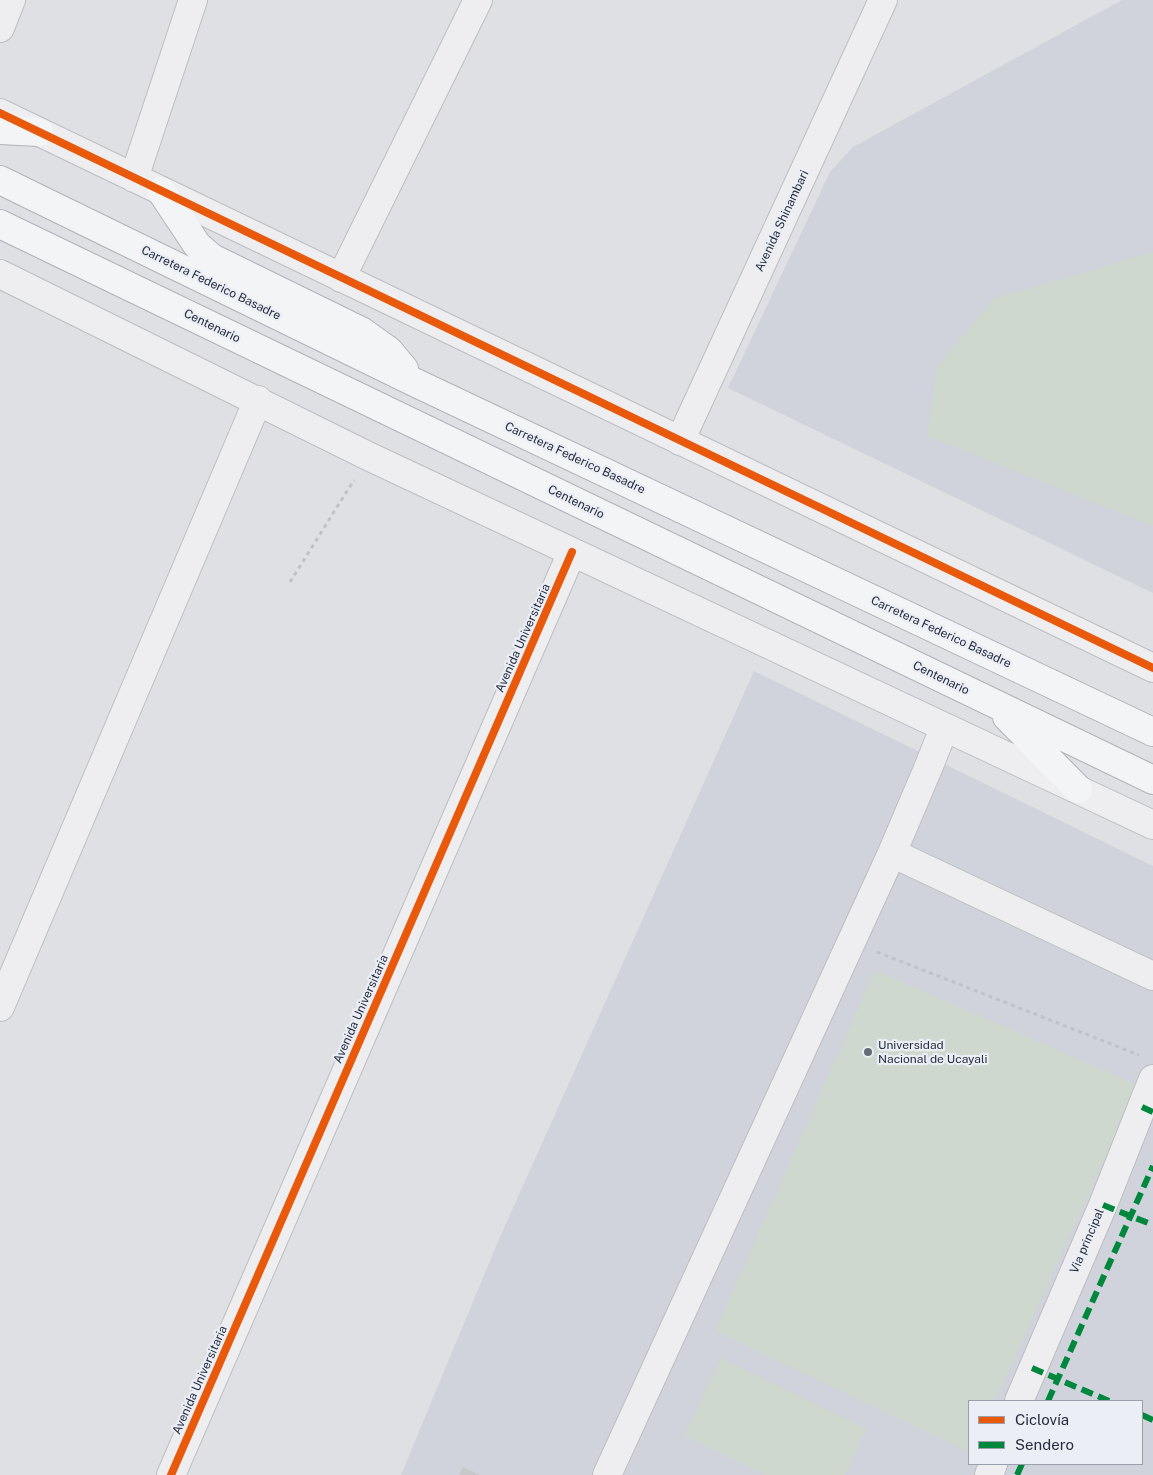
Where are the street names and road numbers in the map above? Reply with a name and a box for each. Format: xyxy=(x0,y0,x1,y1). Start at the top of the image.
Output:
street label: Avenida Shinambari xyxy=(752,168,812,274)
street label: Carretera Federico Basadre xyxy=(139,243,283,323)
street label: Centenario xyxy=(181,306,243,346)
street label: Carretera Federico Basadre xyxy=(502,419,648,497)
street label: Centenario xyxy=(545,482,607,522)
street label: Avenida Universitaria xyxy=(493,581,553,695)
street label: Carretera Federico Basadre xyxy=(868,593,1014,671)
street label: Centenario xyxy=(910,658,972,698)
street label: Avenida Universitaria xyxy=(331,952,391,1066)
street label: Via principal xyxy=(1067,1206,1107,1276)
street label: Avenida Universitaria xyxy=(170,1323,230,1437)

